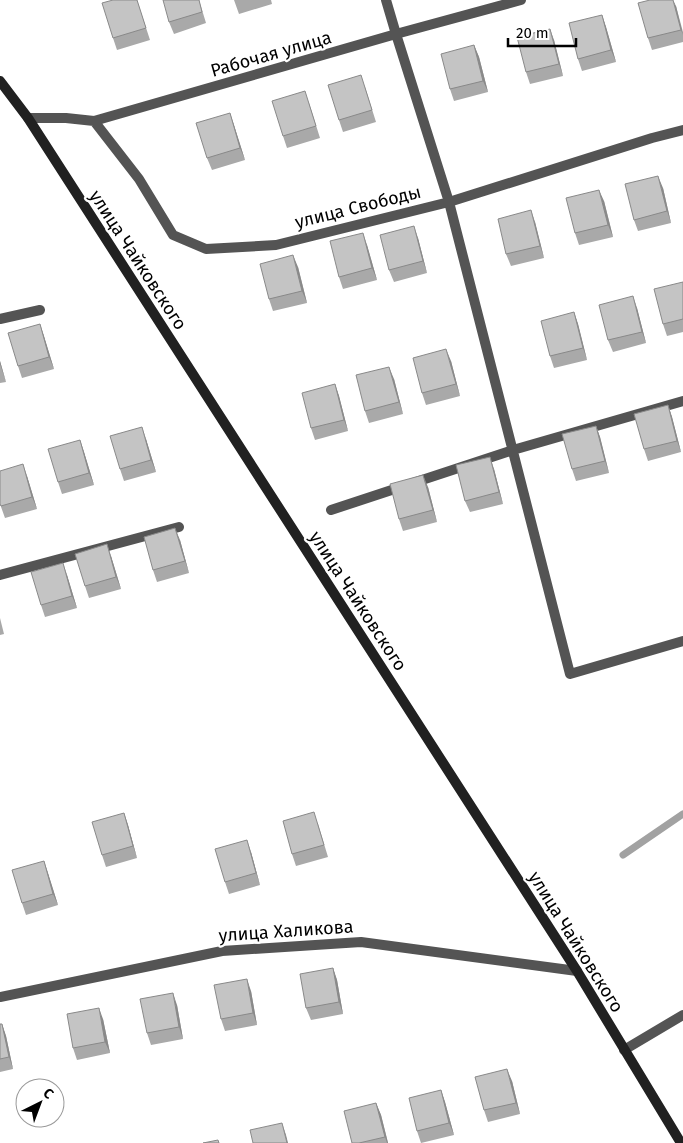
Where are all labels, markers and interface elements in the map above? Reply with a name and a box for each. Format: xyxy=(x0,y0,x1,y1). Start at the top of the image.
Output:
scale bar xyxy=(508,15,576,47)
text: 20 m xyxy=(516,24,549,42)
street label: Рабочая улица xyxy=(208,26,334,82)
street label: улица Свободы xyxy=(293,181,423,233)
street label: улица Чайковского xyxy=(85,186,191,334)
street label: улица Чайковского xyxy=(305,527,411,675)
street label: улица Чайковского xyxy=(524,867,628,1017)
street label: улица Халикова xyxy=(218,915,354,947)
north arrow xyxy=(15,1078,65,1128)
text: С xyxy=(40,1085,57,1103)

